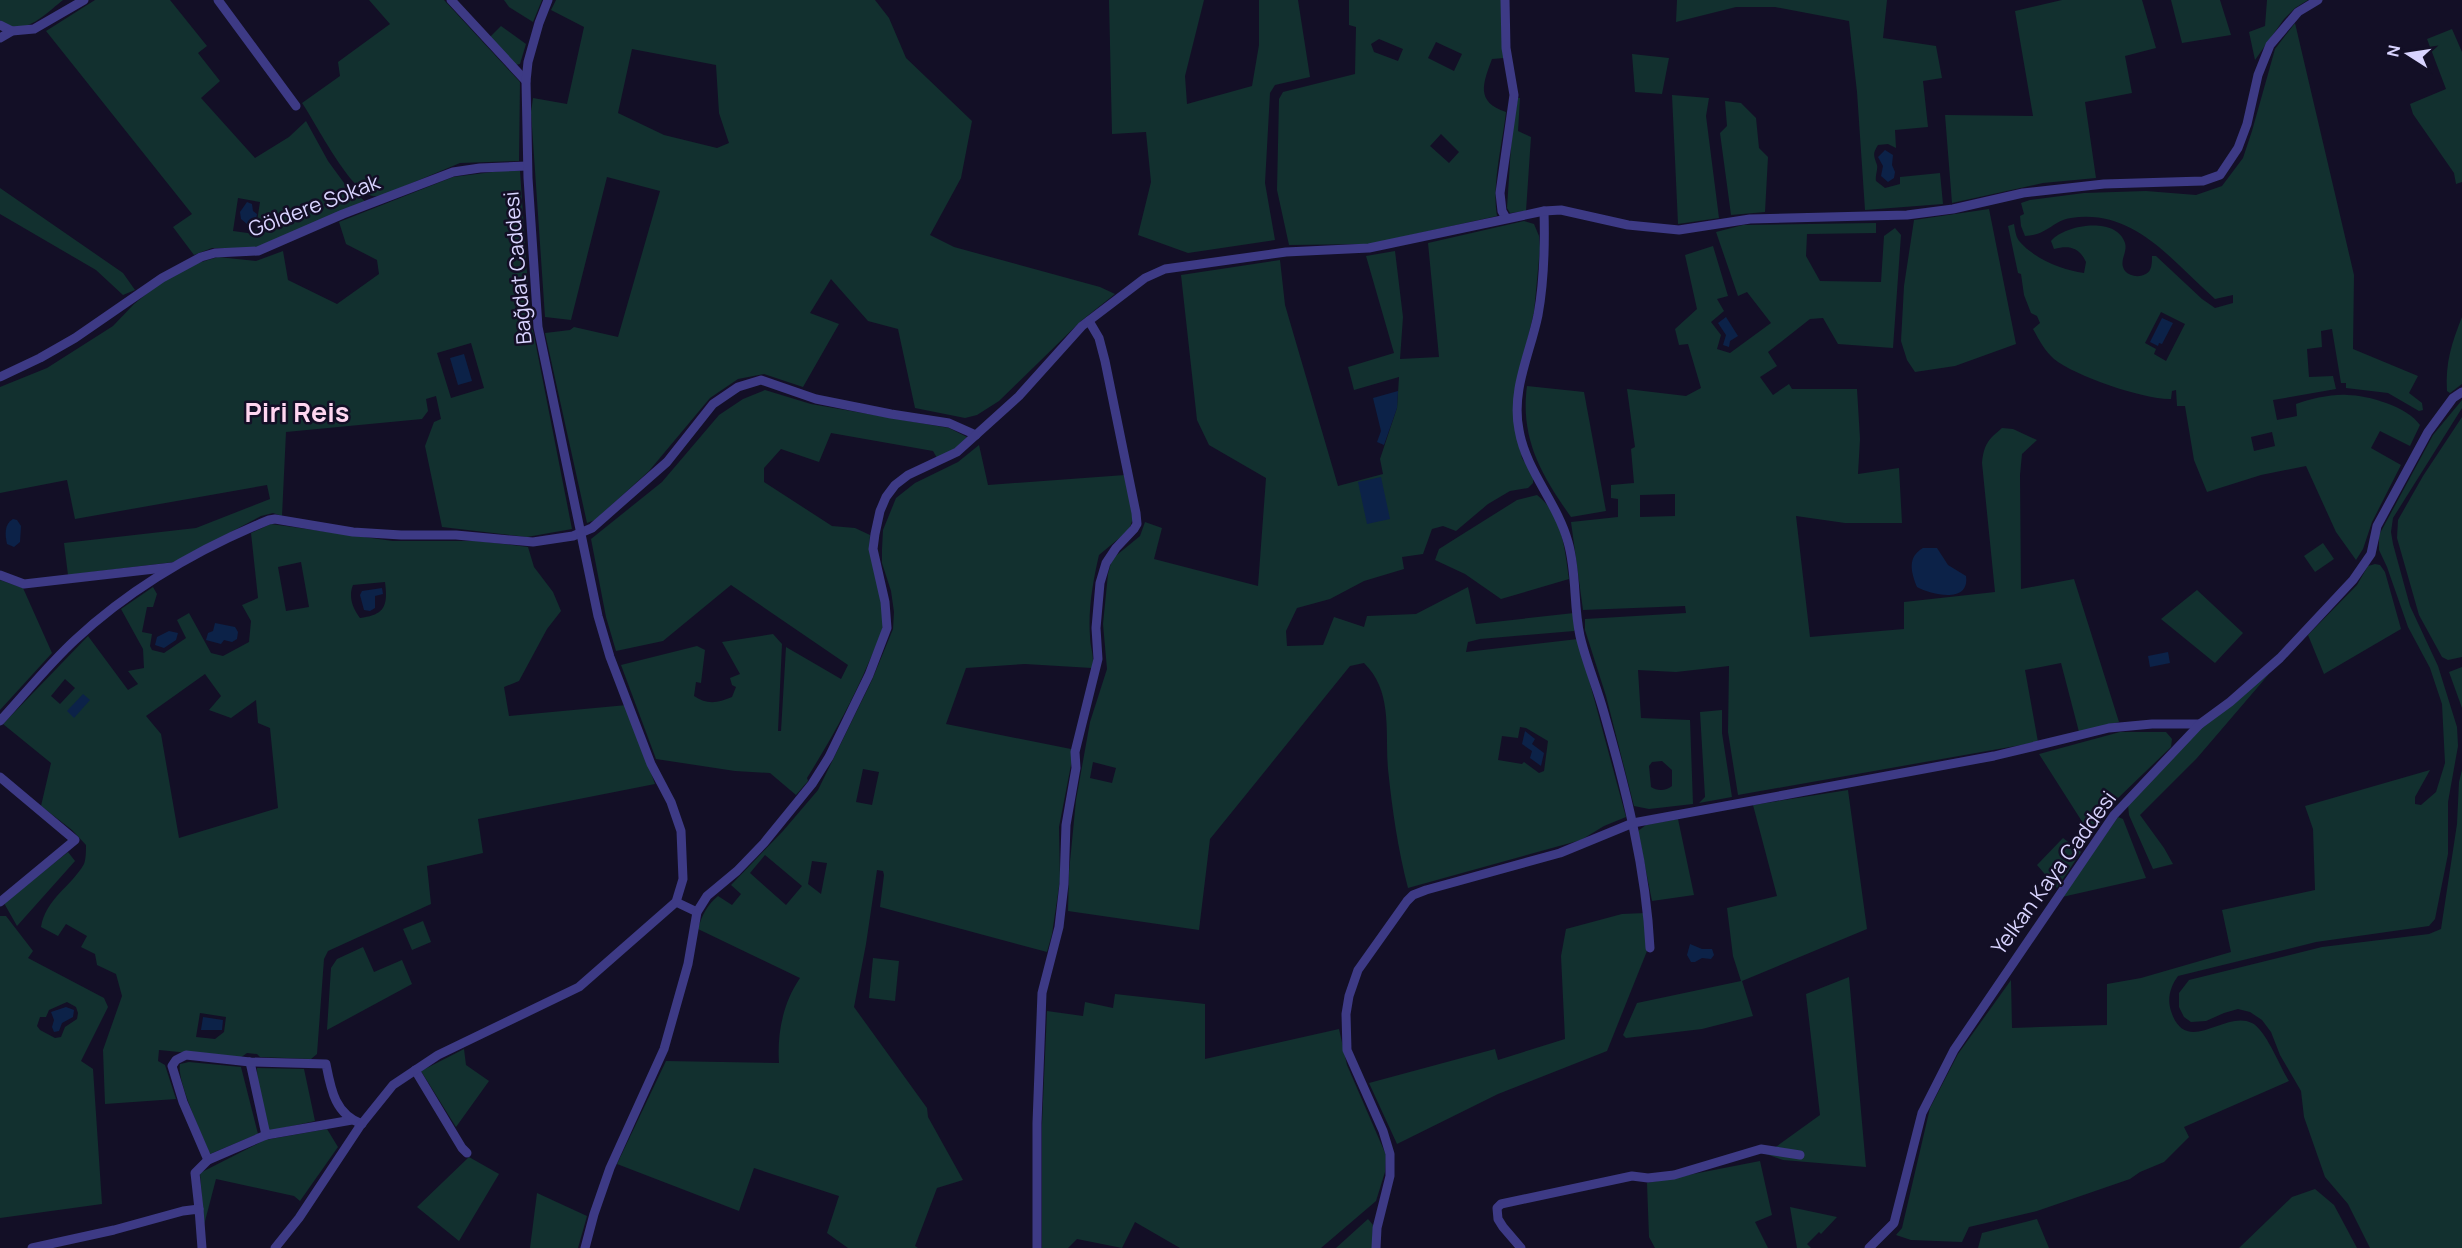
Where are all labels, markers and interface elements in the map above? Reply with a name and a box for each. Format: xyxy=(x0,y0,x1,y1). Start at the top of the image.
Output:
north arrow xyxy=(2378,24,2438,84)
text: N xyxy=(2381,43,2405,59)
street label: Göldere Sokak xyxy=(244,167,384,243)
street label: Bağdat Caddesi xyxy=(496,190,538,346)
district label: Piri Reis xyxy=(245,393,349,430)
street label: Yelkan Kaya Caddesi xyxy=(1984,785,2122,960)

